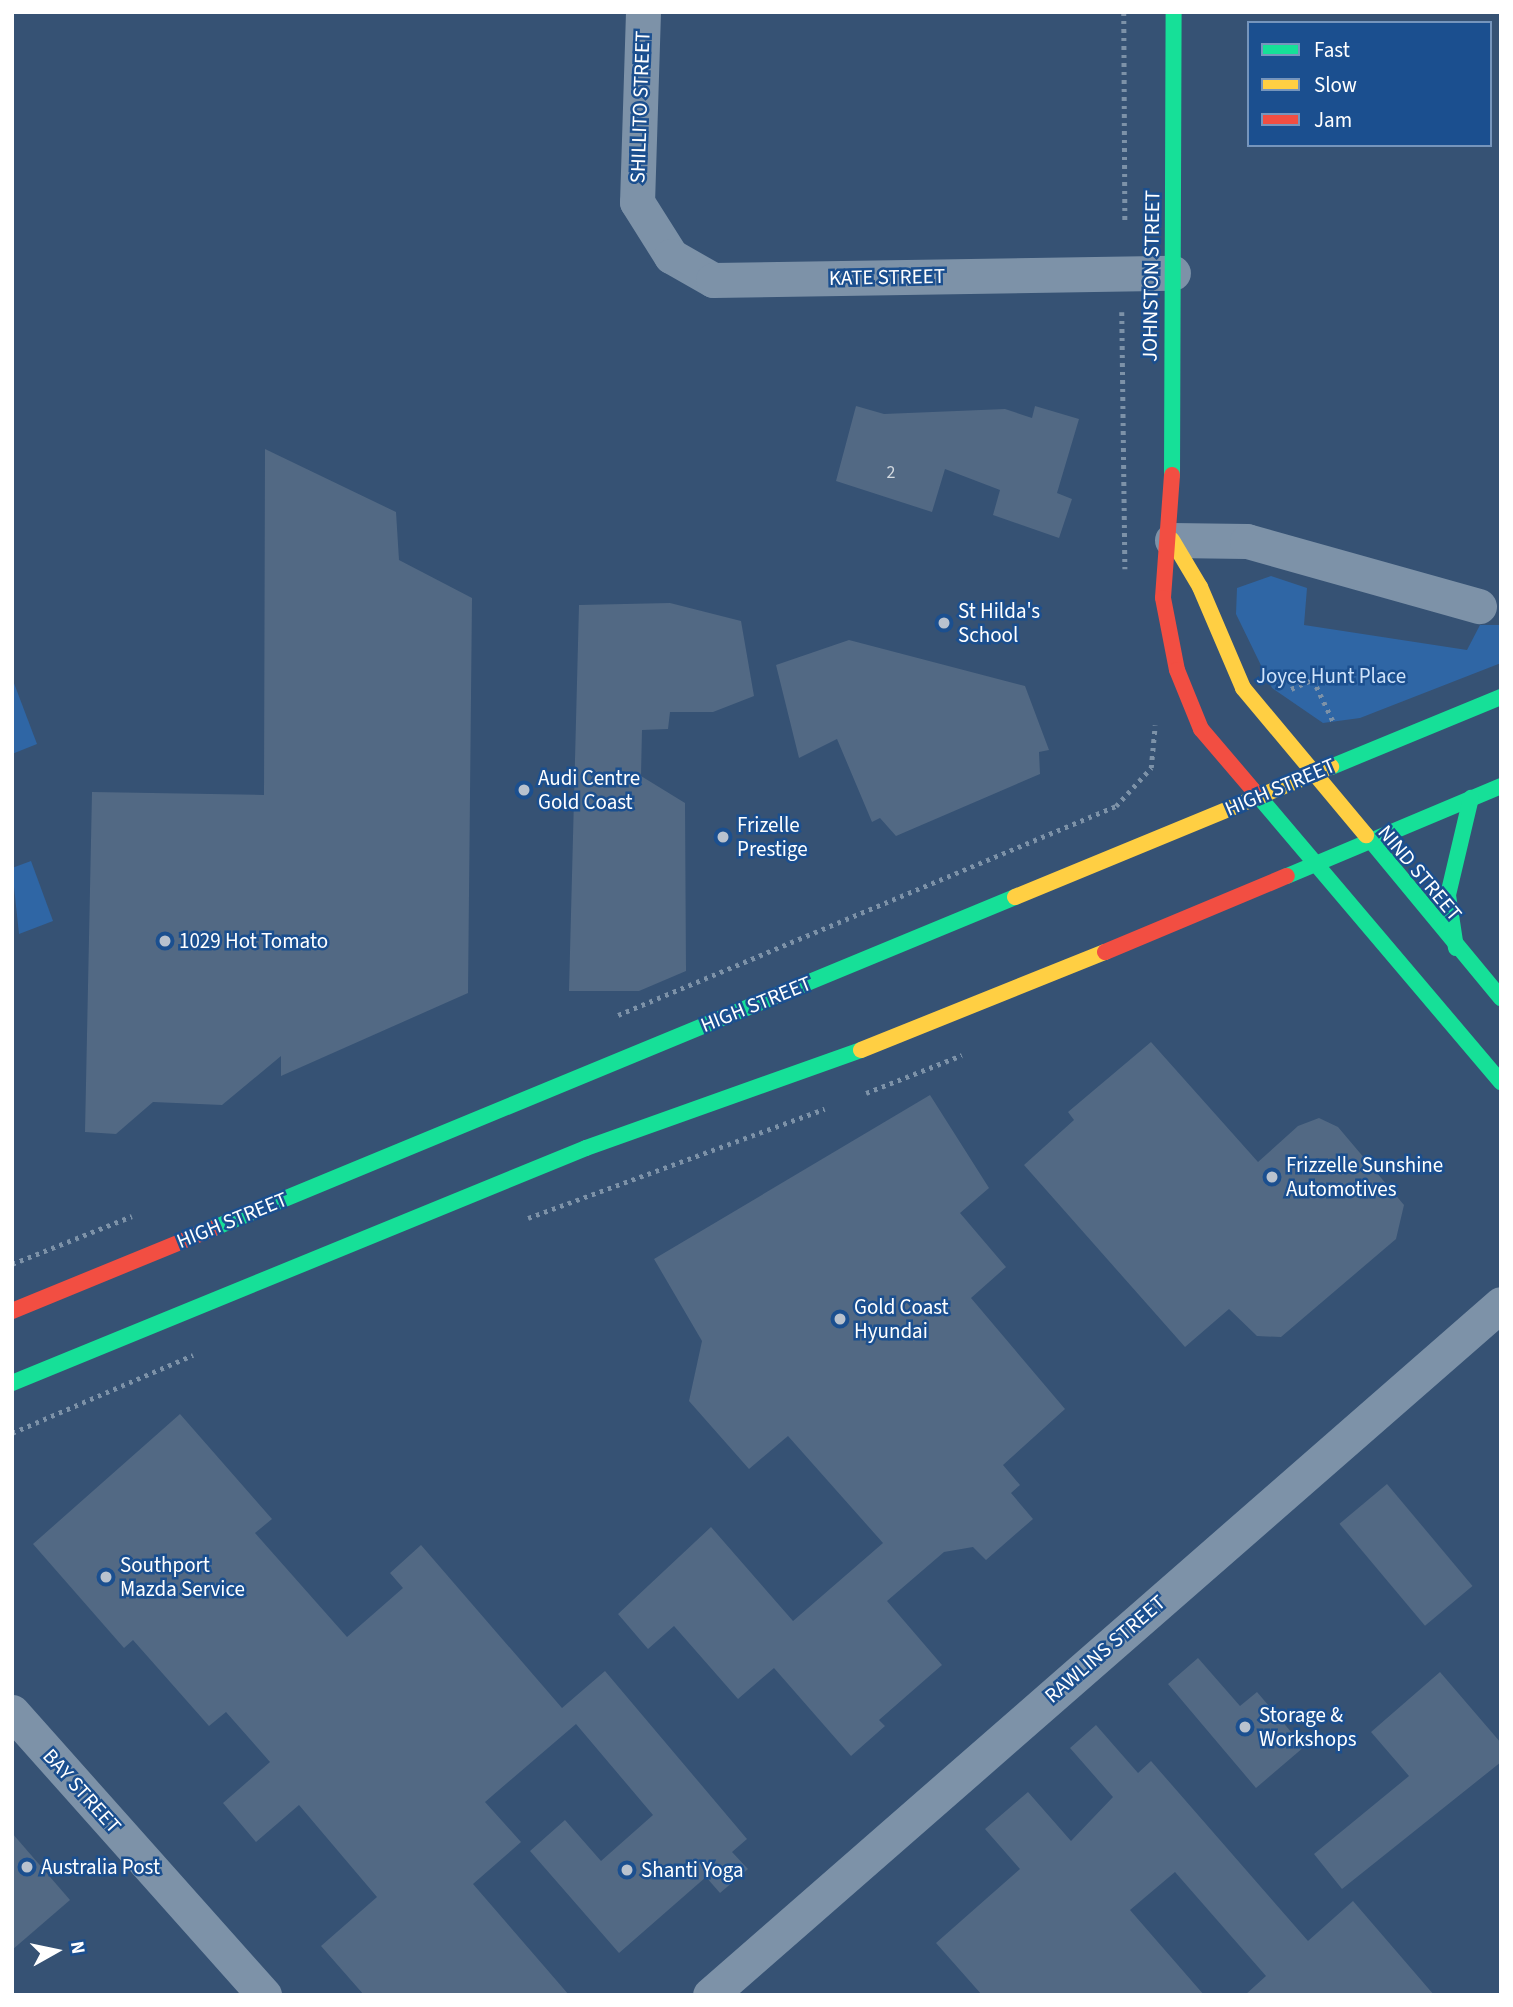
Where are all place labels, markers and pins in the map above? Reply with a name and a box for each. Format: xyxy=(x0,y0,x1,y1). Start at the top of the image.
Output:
place label: St Hilda's School xyxy=(958,598,1040,648)
marker: St Hilda's School xyxy=(936,615,952,631)
place label: Audi Centre Gold Coast xyxy=(538,765,640,815)
marker: Audi Centre Gold Coast xyxy=(516,782,532,798)
place label: Frizelle Prestige xyxy=(737,812,808,862)
marker: Frizelle Prestige xyxy=(715,829,731,845)
place label: 1029 Hot Tomato xyxy=(179,928,328,954)
marker: 1029 Hot Tomato xyxy=(157,933,173,949)
place label: Frizzelle Sunshine Automotives xyxy=(1286,1152,1443,1202)
marker: Frizzelle Sunshine Automotives xyxy=(1264,1169,1280,1185)
place label: Gold Coast Hyundai xyxy=(854,1294,949,1344)
marker: Gold Coast Hyundai xyxy=(832,1311,848,1327)
place label: Southport Mazda Service xyxy=(120,1552,245,1602)
marker: Southport Mazda Service xyxy=(98,1569,114,1585)
place label: Storage & Workshops xyxy=(1259,1702,1357,1752)
marker: Storage & Workshops xyxy=(1237,1719,1253,1735)
place label: Australia Post xyxy=(41,1854,160,1880)
place label: Shanti Yoga xyxy=(641,1857,744,1883)
marker: Australia Post xyxy=(19,1859,35,1875)
marker: Shanti Yoga xyxy=(619,1862,635,1878)

